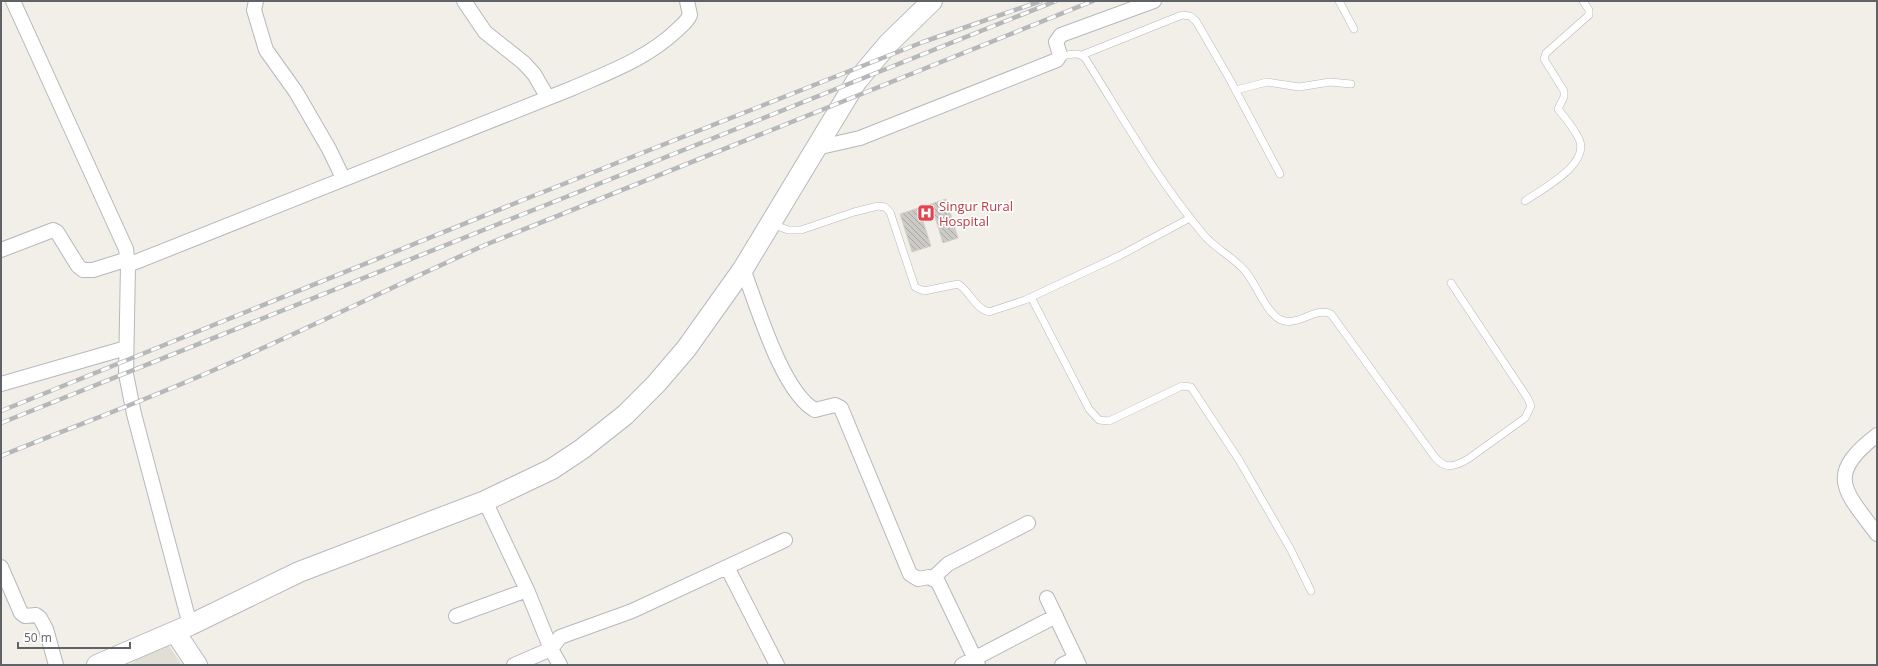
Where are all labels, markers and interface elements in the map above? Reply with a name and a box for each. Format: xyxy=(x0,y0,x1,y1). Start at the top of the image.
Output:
place label: Singur Rural Hospital xyxy=(939,197,1013,230)
hospital icon: Singur Rural Hospital xyxy=(916,203,936,223)
scale bar xyxy=(18,624,130,650)
text: 50 m xyxy=(24,629,52,646)

